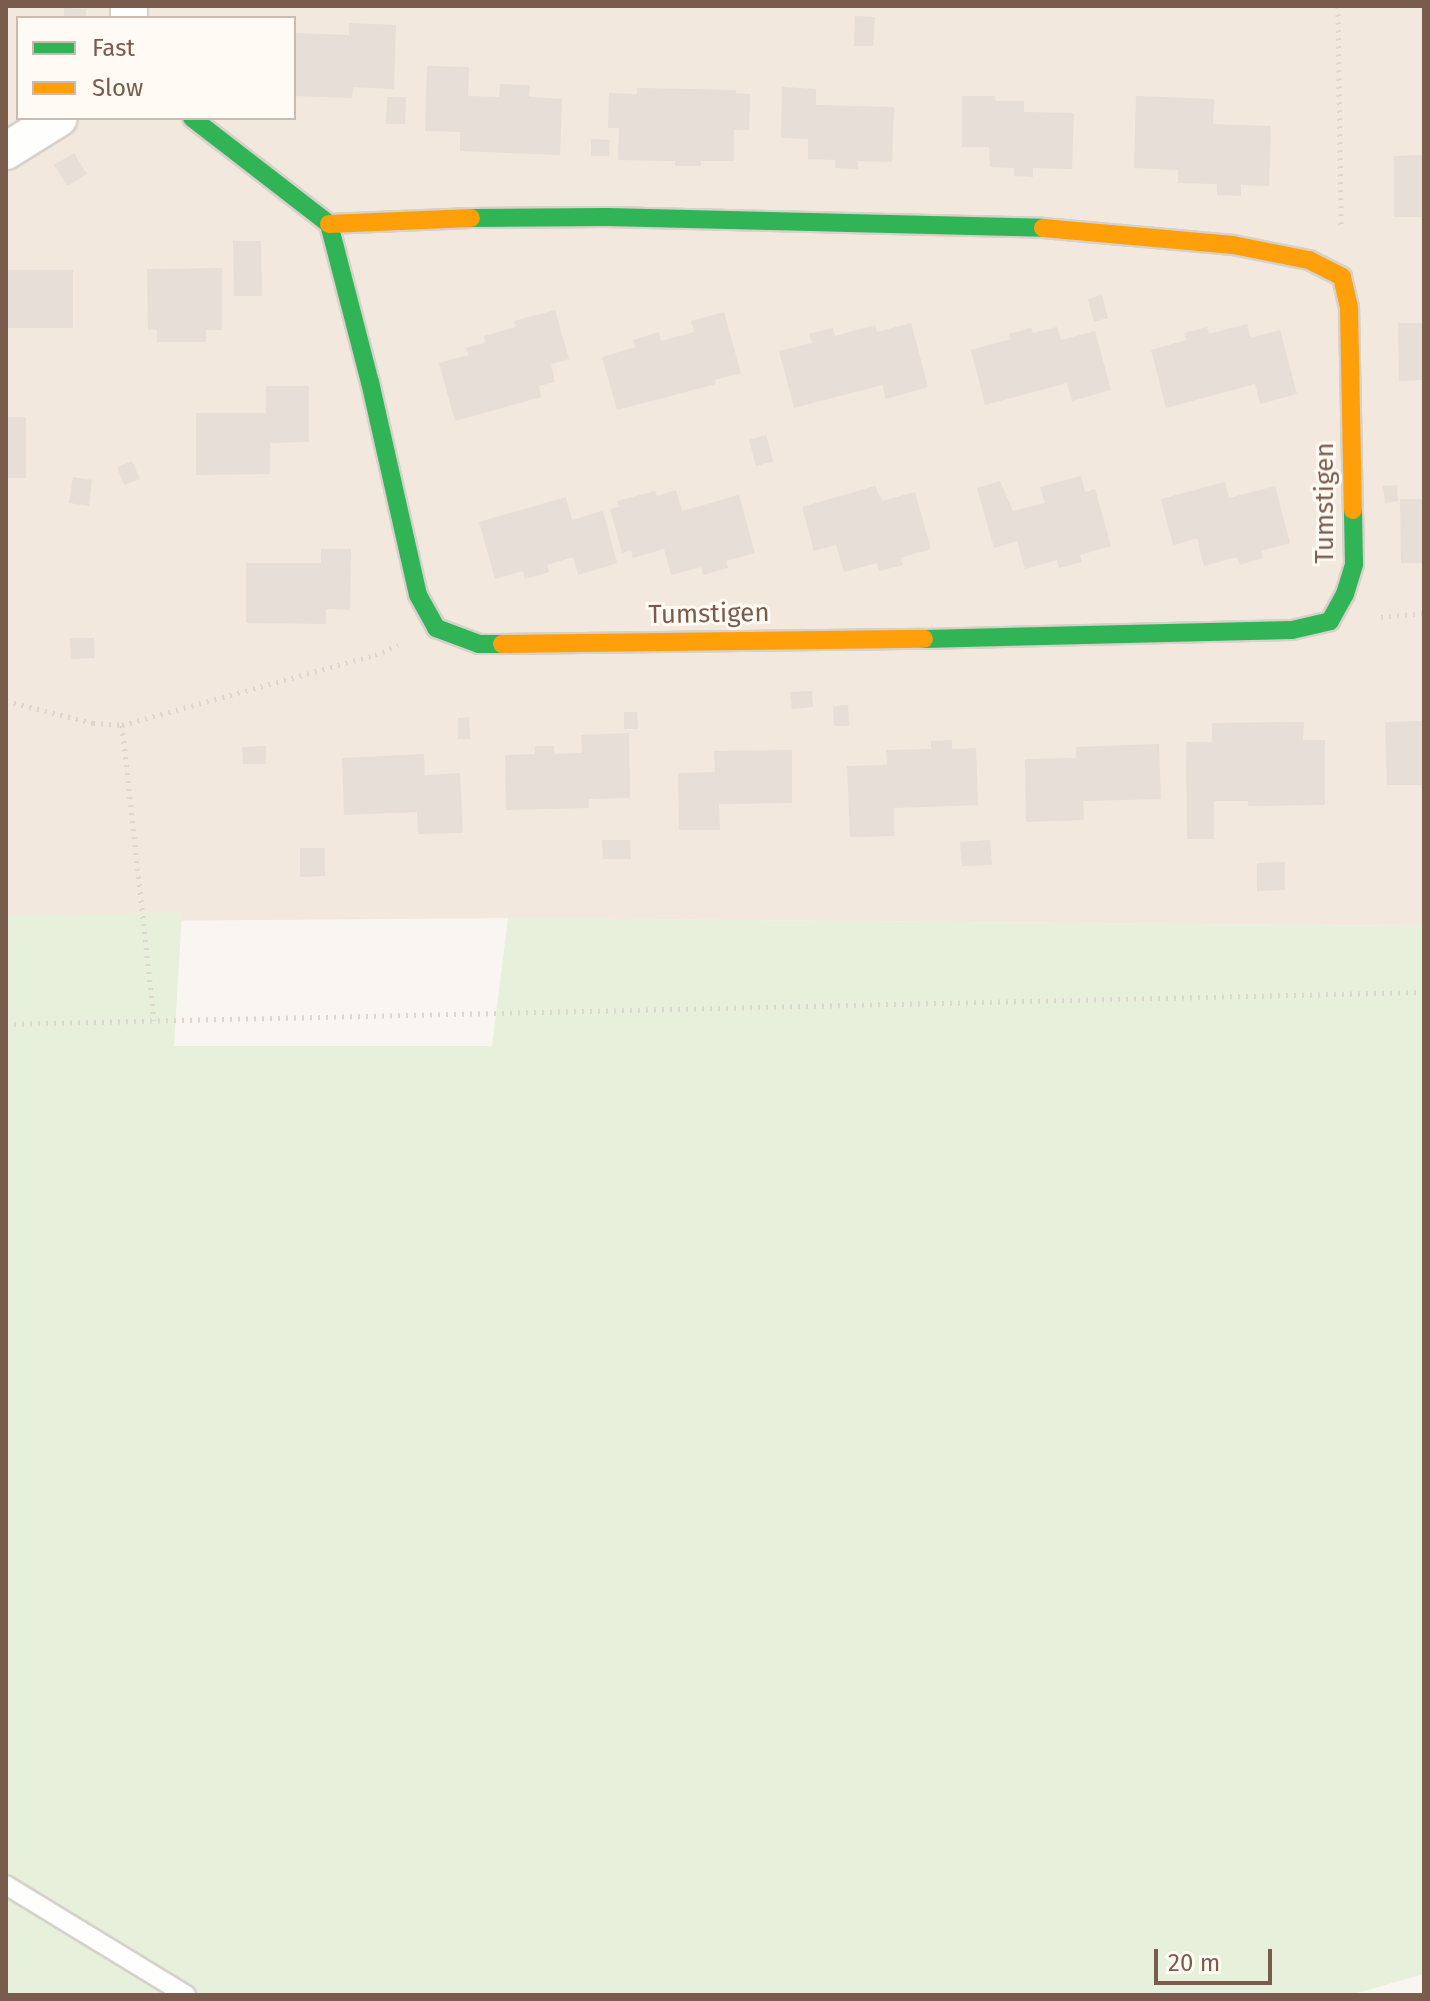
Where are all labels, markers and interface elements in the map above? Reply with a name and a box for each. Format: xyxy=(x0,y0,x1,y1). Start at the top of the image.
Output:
legend xyxy=(16,16,296,120)
text: Fast xyxy=(92,34,135,62)
text: Slow xyxy=(92,74,143,102)
street label: Tumstigen xyxy=(1309,442,1341,564)
street label: Tumstigen xyxy=(648,597,770,631)
scale bar xyxy=(1158,1933,1276,1983)
text: 20 m xyxy=(1168,1949,1220,1977)

